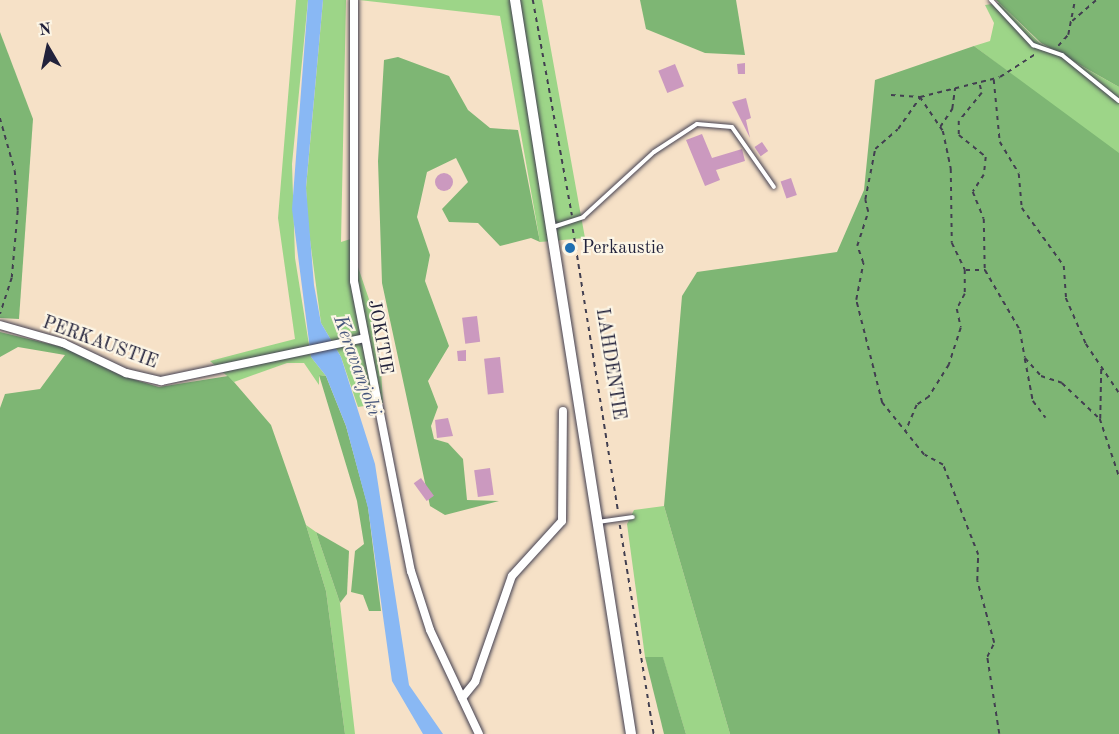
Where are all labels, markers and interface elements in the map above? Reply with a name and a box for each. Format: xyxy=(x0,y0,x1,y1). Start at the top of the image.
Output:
north arrow xyxy=(18,18,78,78)
text: N xyxy=(38,21,52,39)
place label: Perkaustie xyxy=(582,237,664,259)
marker: Perkaustie xyxy=(563,241,577,255)
street label: JOKITIE xyxy=(363,298,397,376)
street label: LAHDENTIE xyxy=(591,307,629,421)
street label: PERKAUSTIE xyxy=(39,312,161,374)
water label: Keravanjoki xyxy=(327,312,385,420)

